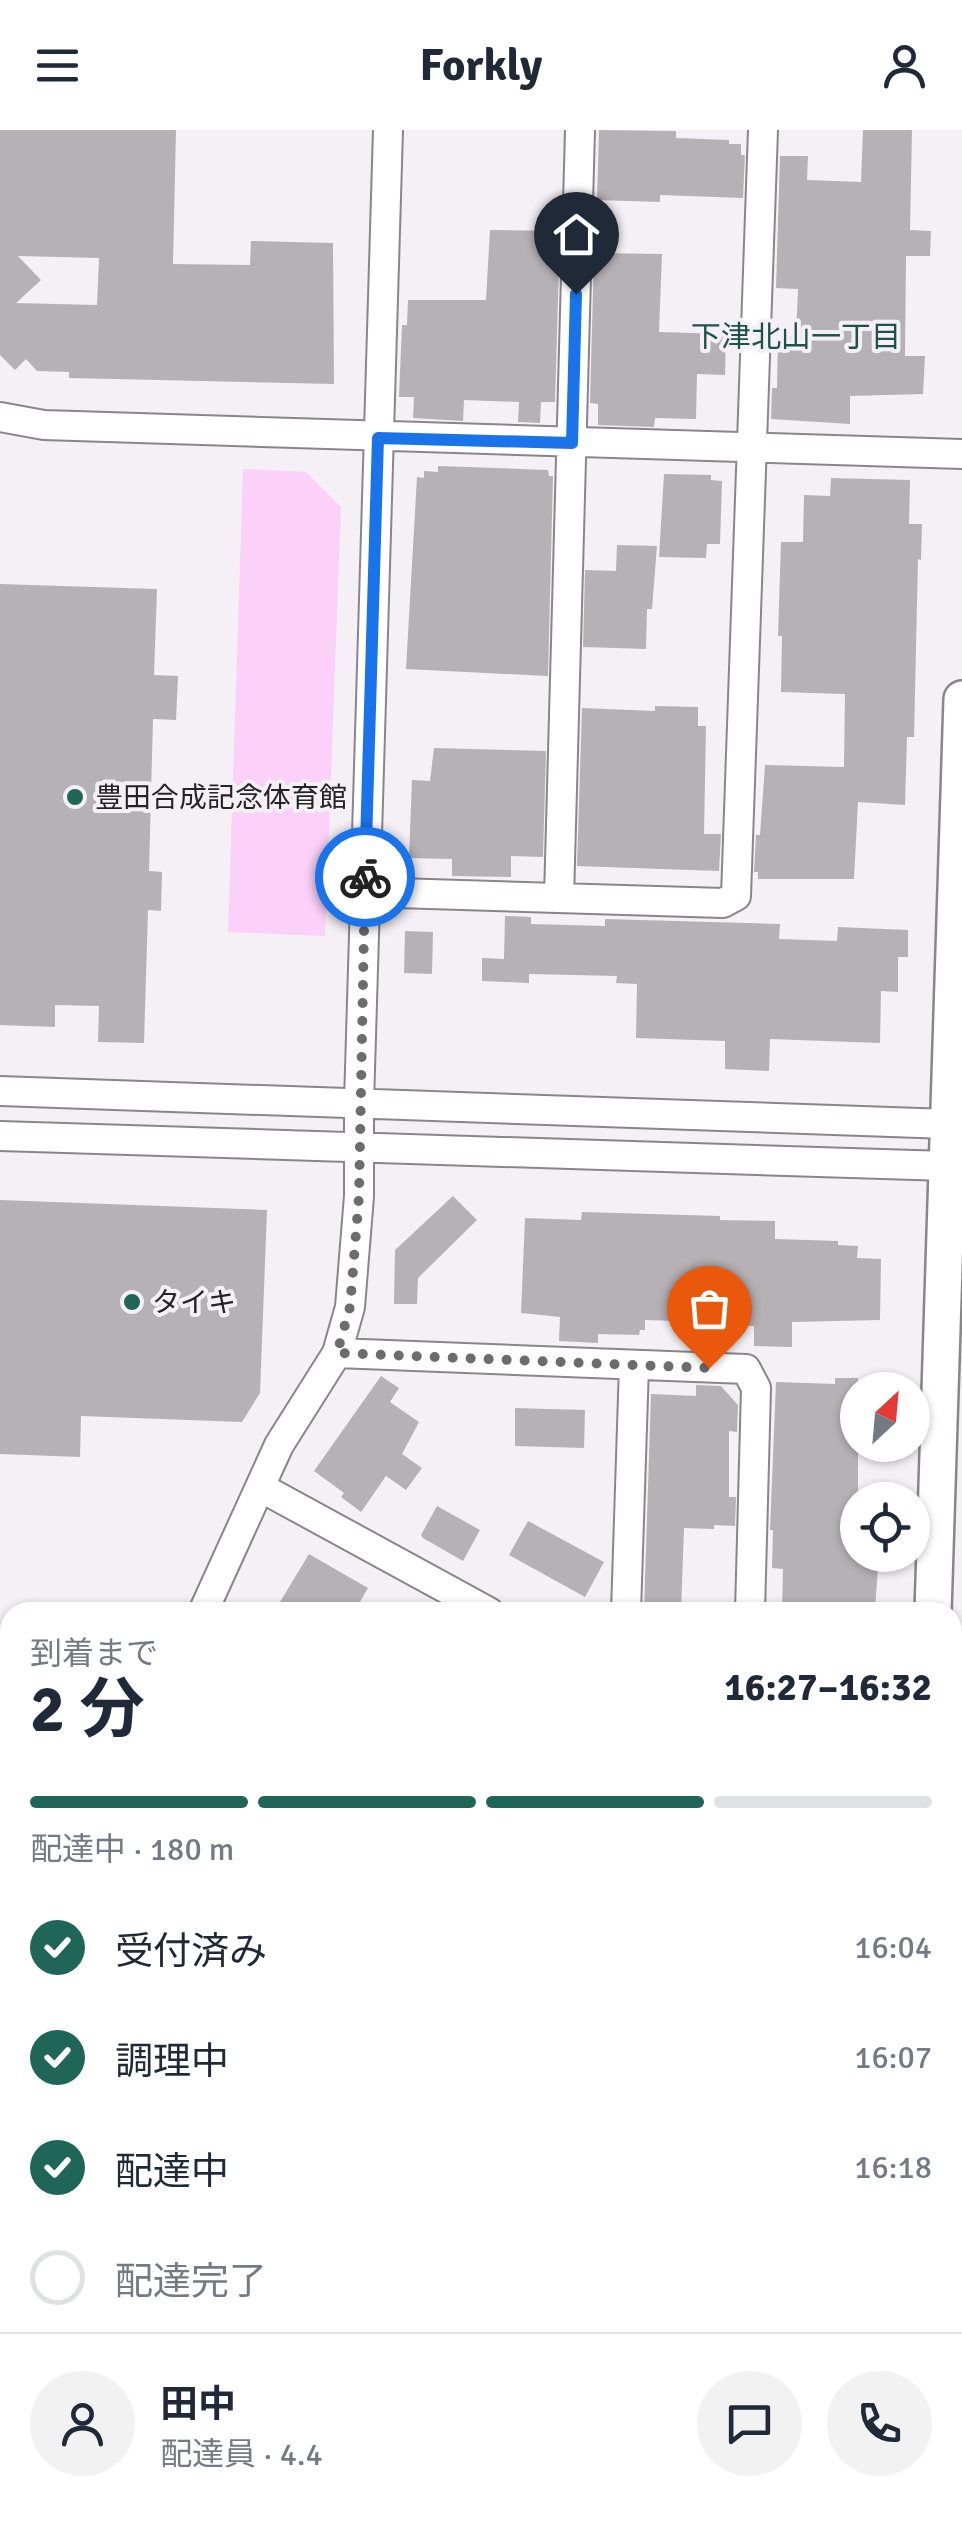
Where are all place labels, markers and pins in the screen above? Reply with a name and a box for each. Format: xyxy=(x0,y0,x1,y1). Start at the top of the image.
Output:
pin xyxy=(534,192,619,295)
place label: 豊田合成記念体育館 xyxy=(95,781,347,815)
marker: 豊田合成記念体育館 xyxy=(64,786,86,808)
pin xyxy=(667,1266,752,1369)
place label: タイキ xyxy=(152,1286,236,1320)
marker: タイキ xyxy=(121,1291,143,1313)

